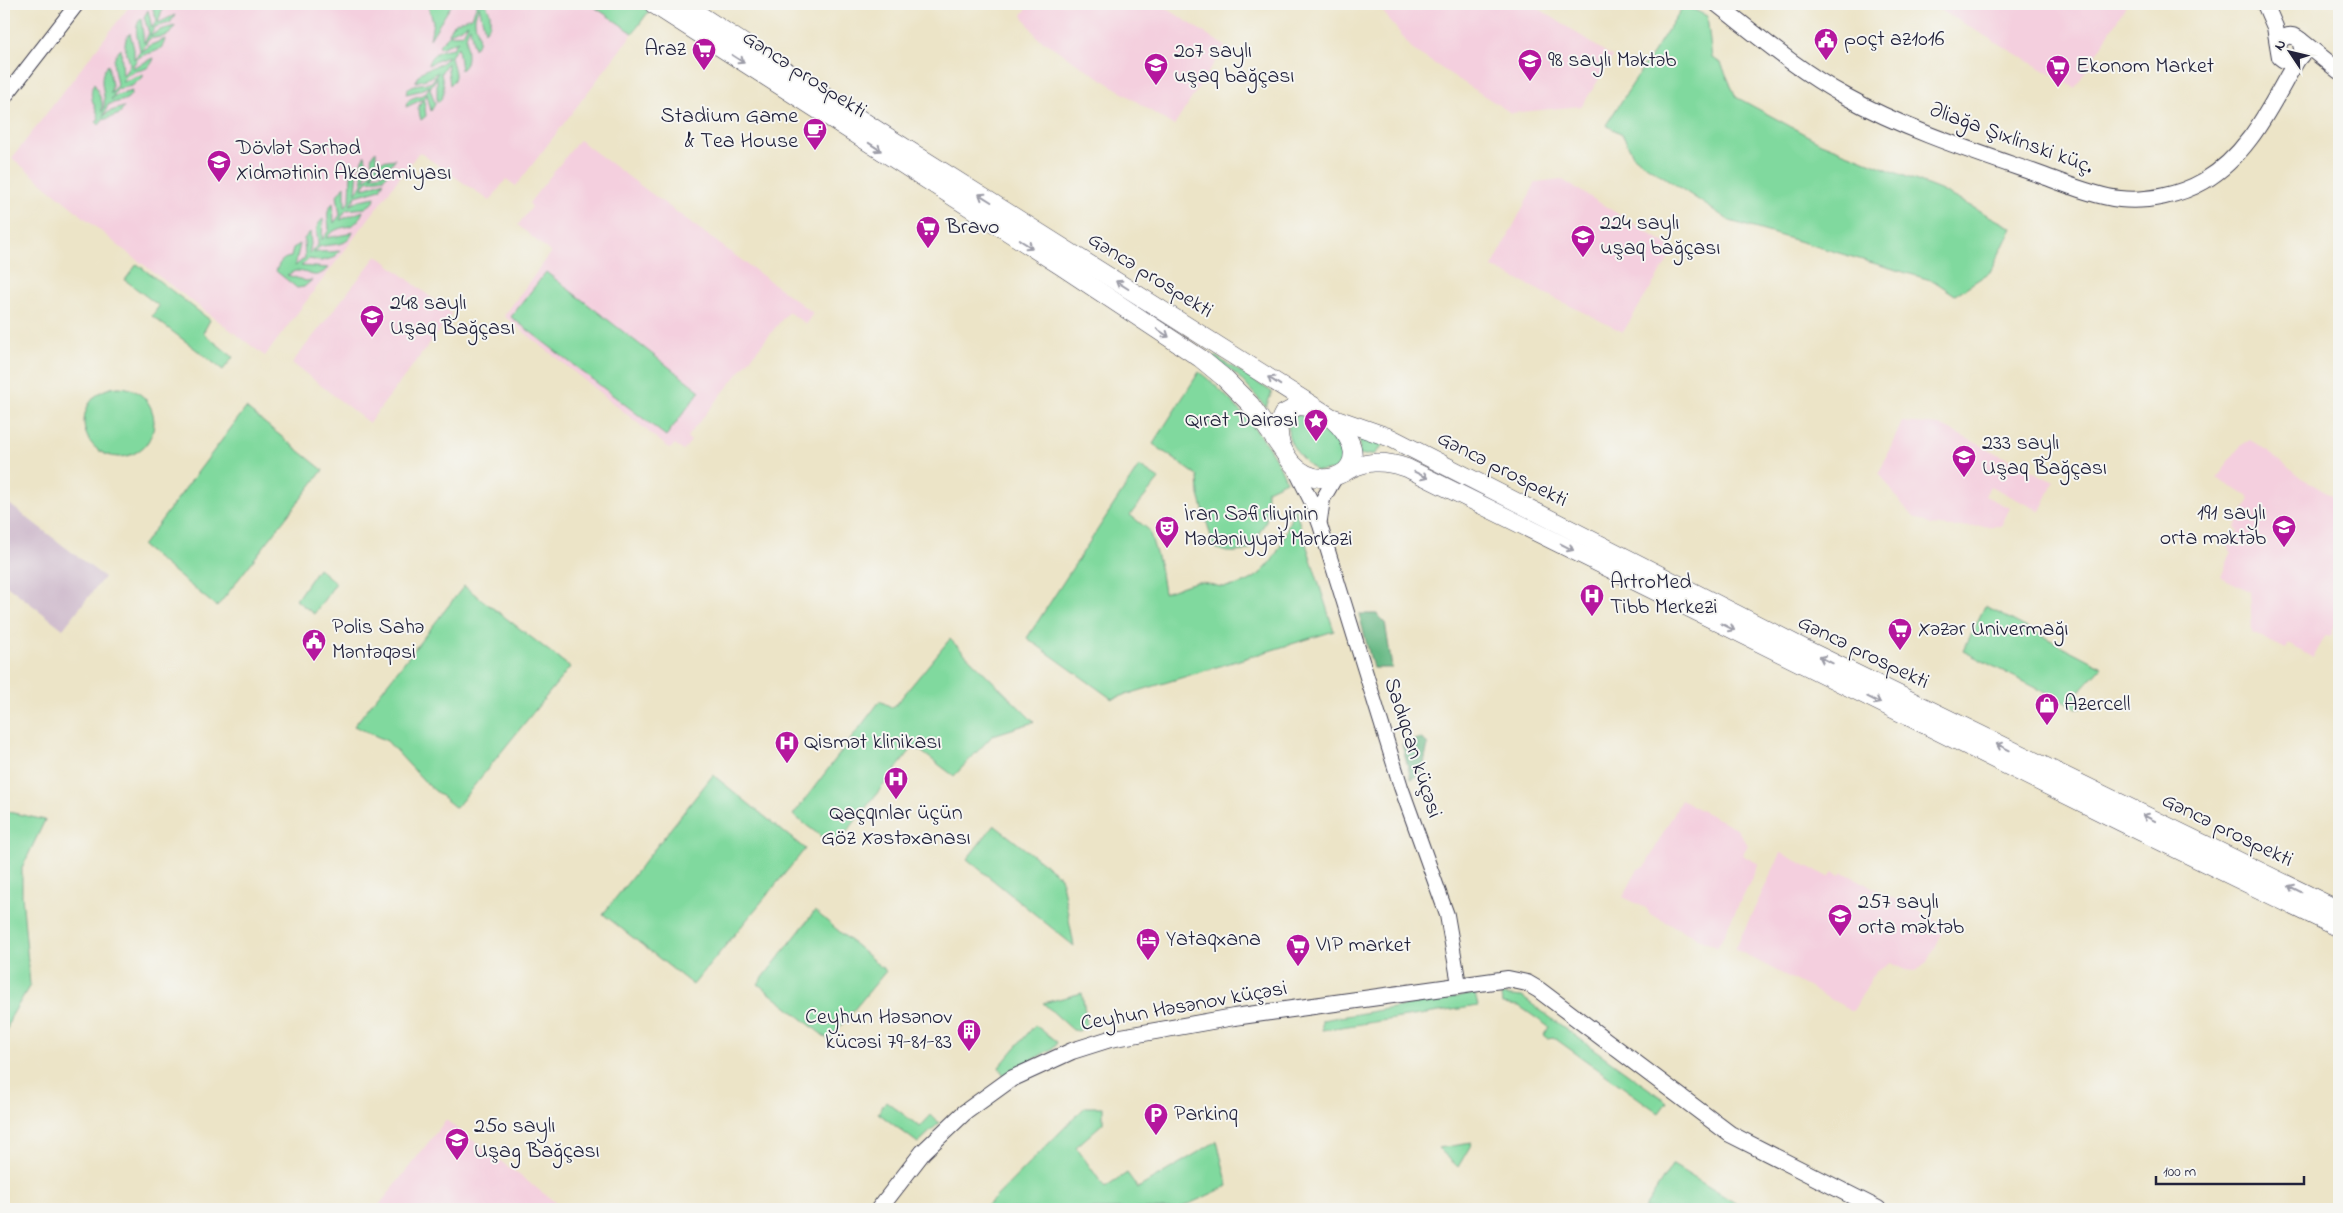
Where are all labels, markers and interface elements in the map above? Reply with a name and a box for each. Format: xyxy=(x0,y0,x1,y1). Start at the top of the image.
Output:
street label: Gəncə prospekti xyxy=(735,23,873,127)
place label: poçt az1016 xyxy=(1844,24,1945,56)
public building icon: poçt az1016 xyxy=(1813,27,1839,61)
north arrow xyxy=(2266,28,2316,78)
place label: Araz xyxy=(645,34,687,66)
place label: 207 saylı uşaq bağçası xyxy=(1174,36,1294,94)
text: N xyxy=(2269,36,2292,55)
supermarket icon: Araz xyxy=(691,37,717,71)
place label: 98 saylı Məktəb xyxy=(1548,45,1677,78)
school or university icon: 98 saylı Məktəb xyxy=(1517,48,1543,82)
place label: Ekonom Market xyxy=(2076,51,2215,83)
school or university icon: 207 saylı uşaq bağçası xyxy=(1143,52,1169,86)
one-way arrow xyxy=(731,54,745,65)
supermarket icon: Ekonom Market xyxy=(2045,54,2071,88)
street label: Əliağa Şıxlinski küç. xyxy=(1924,94,2098,185)
place label: Stadium Game & Tea House xyxy=(661,101,798,158)
cafe icon: Stadium Game & Tea House xyxy=(802,117,828,151)
place label: Dövlət Sərhəd Xidmətinin Akademiyası xyxy=(235,133,452,191)
one-way arrow xyxy=(867,143,881,153)
school or university icon: Dövlət Sərhəd Xidmətinin Akademiyası xyxy=(206,149,232,183)
one-way arrow xyxy=(979,193,993,203)
place label: 224 saylı uşaq bağçası xyxy=(1600,208,1720,266)
place label: Bravo xyxy=(945,212,999,244)
supermarket icon: Bravo xyxy=(915,215,941,249)
school or university icon: 224 saylı uşaq bağçası xyxy=(1570,224,1596,258)
street label: Gəncə prospekti xyxy=(1081,225,1219,327)
one-way arrow xyxy=(1019,240,1033,250)
one-way arrow xyxy=(1116,280,1130,290)
place label: 248 saylı Uşaq Bağçası xyxy=(390,288,515,346)
school or university icon: 248 saylı Uşaq Bağçası xyxy=(359,304,385,338)
one-way arrow xyxy=(1155,328,1169,338)
one-way arrow xyxy=(1268,376,1282,386)
place label: Qırat Dairəsi xyxy=(1185,405,1298,437)
place icon: Qırat Dairəsi xyxy=(1303,408,1329,442)
street label: Gəncə prospekti xyxy=(1431,423,1573,517)
place label: 233 saylı Uşaq Bağçası xyxy=(1982,428,2107,486)
school or university icon: 233 saylı Uşaq Bağçası xyxy=(1951,444,1977,478)
one-way arrow xyxy=(1414,470,1429,480)
place label: 191 saylı orta məktəb xyxy=(2160,498,2266,555)
place label: İran Səfirliyinin Mədəniyyət Mərkəzi xyxy=(1184,499,1353,557)
school or university icon: 191 saylı orta məktəb xyxy=(2271,514,2297,548)
theatre icon: İran Səfirliyinin Mədəniyyət Mərkəzi xyxy=(1154,515,1180,549)
one-way arrow xyxy=(1559,543,1574,552)
place label: ArtroMed Tibb Merkezi xyxy=(1610,567,1717,624)
hospital icon: ArtroMed Tibb Merkezi xyxy=(1579,583,1605,617)
street label: Gəncə prospekti xyxy=(1792,607,1934,699)
place label: Polis Sahə Məntəqəsi xyxy=(332,612,424,669)
place label: Xəzər Univermağı xyxy=(1918,614,2068,647)
supermarket icon: Xəzər Univermağı xyxy=(1887,617,1913,651)
one-way arrow xyxy=(1720,623,1735,632)
public building icon: Polis Sahə Məntəqəsi xyxy=(301,628,327,662)
one-way arrow xyxy=(1819,655,1834,664)
street label: Sadıqcan küçəsi xyxy=(1374,674,1450,822)
place label: Azercell xyxy=(2064,689,2130,721)
shop icon: Azercell xyxy=(2034,692,2060,726)
one-way arrow xyxy=(1866,695,1881,705)
place label: Qismət klinikası xyxy=(804,727,941,759)
hospital icon: Qismət klinikası xyxy=(774,730,800,764)
one-way arrow xyxy=(1996,741,2011,751)
hospital icon: Qaçqınlar üçün Göz Xəstəxanası xyxy=(883,766,909,800)
street label: Gəncə prospekti xyxy=(2156,785,2298,877)
place label: Qaçqınlar üçün Göz Xəstəxanası xyxy=(821,798,971,855)
one-way arrow xyxy=(2142,813,2157,822)
one-way arrow xyxy=(2288,884,2303,893)
place label: 257 saylı orta məktəb xyxy=(1858,887,1965,944)
school or university icon: 257 saylı orta məktəb xyxy=(1827,903,1853,937)
place label: Yataqxana xyxy=(1166,924,1261,956)
hotel icon: Yataqxana xyxy=(1135,927,1161,961)
place label: VIP market xyxy=(1315,930,1412,962)
supermarket icon: VIP market xyxy=(1285,933,1311,967)
street label: Ceyhun Həsənov küçəsi xyxy=(1078,973,1290,1042)
place label: Ceyhun Həsənov kücəsi 79-81-83 xyxy=(805,1002,953,1059)
building icon: Ceyhun Həsənov kücəsi 79-81-83 xyxy=(956,1018,982,1052)
place label: Parkinq xyxy=(1174,1099,1238,1131)
parking icon: Parkinq xyxy=(1143,1102,1169,1136)
place label: 250 saylı Uşag Bağçası xyxy=(474,1111,600,1169)
school or university icon: 250 saylı Uşag Bağçası xyxy=(444,1127,470,1161)
scale bar xyxy=(2156,1153,2303,1185)
text: 100 m xyxy=(2163,1161,2196,1183)

